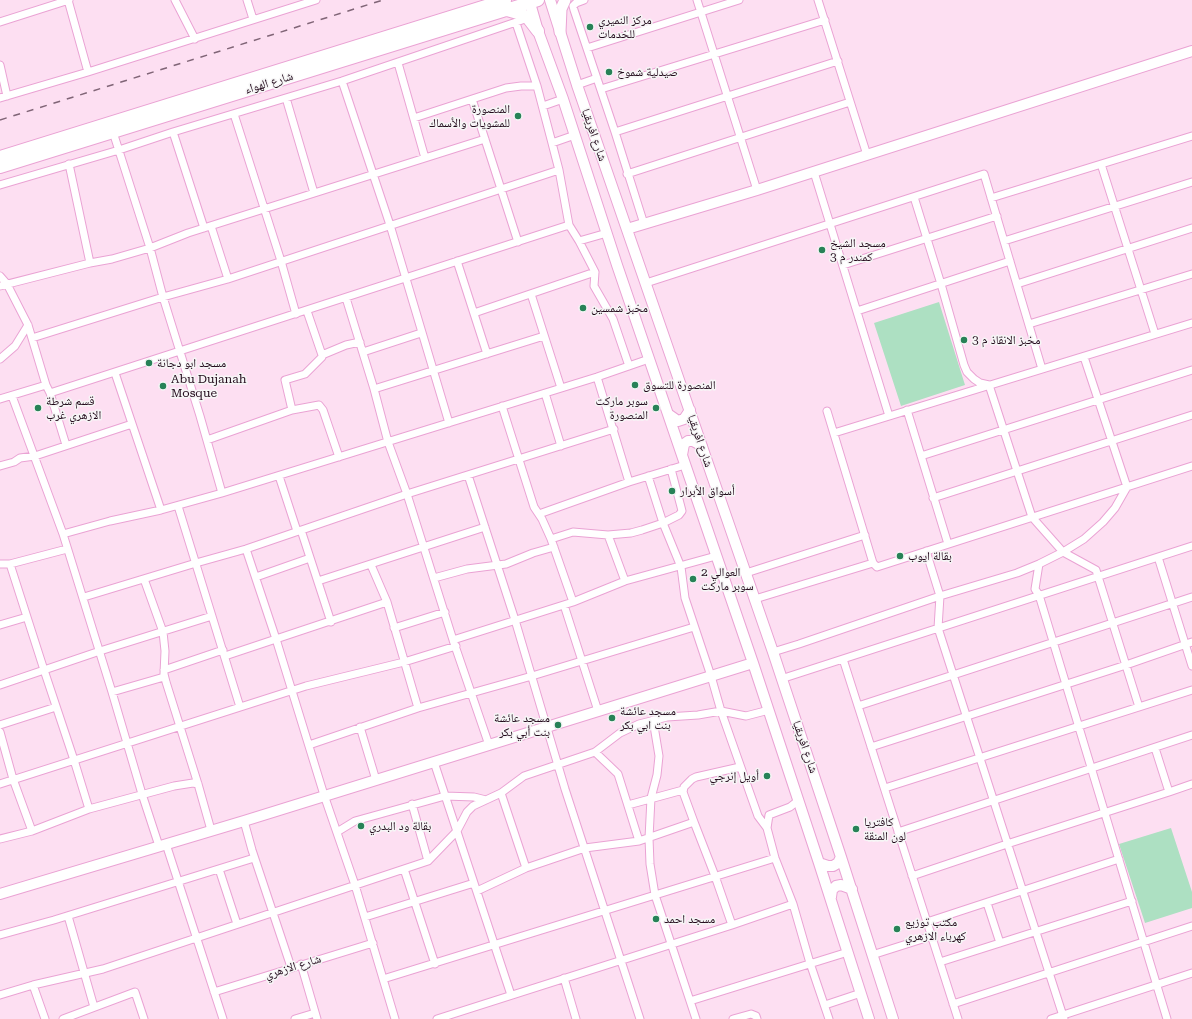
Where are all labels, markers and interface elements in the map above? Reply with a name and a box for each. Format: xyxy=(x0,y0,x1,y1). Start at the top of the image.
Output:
place label: مركز النميري للخدمات xyxy=(598,13,652,41)
marker: مركز النميري للخدمات xyxy=(585,22,595,32)
place label: صيدلية شموخ xyxy=(617,65,678,79)
marker: صيدلية شموخ xyxy=(604,67,614,77)
street label: شارع الهواء xyxy=(243,69,295,97)
place label: المنصورة للمشويات والأسماك xyxy=(429,102,510,130)
street label: شارع افريقيا xyxy=(578,107,610,163)
marker: المنصورة للمشويات والأسماك xyxy=(513,111,523,121)
place label: مسجد الشيخ كمندر م 3 xyxy=(830,236,886,264)
marker: مسجد الشيخ كمندر م 3 xyxy=(817,245,827,255)
place label: مخبز شمسين xyxy=(591,301,648,315)
marker: مخبز شمسين xyxy=(578,303,588,313)
place label: مخبز الانقاذ م 3 xyxy=(972,333,1041,347)
marker: مخبز الانقاذ م 3 xyxy=(959,335,969,345)
place label: مسجد ابو دجانة xyxy=(157,356,226,370)
marker: مسجد ابو دجانة xyxy=(144,358,154,368)
place label: Abu Dujanah Mosque xyxy=(171,372,247,400)
place label: المنصورة للتسوق xyxy=(643,378,716,392)
marker: المنصورة للتسوق xyxy=(630,380,640,390)
marker: Abu Dujanah Mosque xyxy=(158,381,168,391)
place label: قسم شرطة الازهري غرب xyxy=(46,394,101,422)
place label: سوبر ماركت المنصورة xyxy=(595,394,648,422)
marker: قسم شرطة الازهري غرب xyxy=(33,403,43,413)
marker: سوبر ماركت المنصورة xyxy=(651,403,661,413)
street label: شارع افريقيا xyxy=(684,413,716,469)
place label: أسواق الأبرار xyxy=(680,484,735,498)
marker: أسواق الأبرار xyxy=(667,486,677,496)
place label: بقالة ايوب xyxy=(908,549,952,563)
marker: بقالة ايوب xyxy=(895,551,905,561)
place label: العوالي 2 سوبر ماركت xyxy=(701,565,754,593)
marker: العوالي 2 سوبر ماركت xyxy=(688,574,698,584)
place label: مسجد عائشة بنت ابي بكر xyxy=(620,704,676,732)
place label: مسجد عائشة بنت أبي بكر xyxy=(494,711,550,739)
marker: مسجد عائشة بنت ابي بكر xyxy=(607,713,617,723)
street label: شارع افريقيا xyxy=(789,719,821,775)
marker: مسجد عائشة بنت أبي بكر xyxy=(553,720,563,730)
place label: أويل إنرجي xyxy=(709,769,759,783)
marker: أويل إنرجي xyxy=(762,771,772,781)
place label: كافتريا لون المنقة xyxy=(864,815,906,843)
place label: بقالة ود البدري xyxy=(369,819,431,833)
marker: بقالة ود البدري xyxy=(356,821,366,831)
marker: كافتريا لون المنقة xyxy=(851,824,861,834)
place label: مسجد احمد xyxy=(664,912,715,926)
marker: مسجد احمد xyxy=(651,914,661,924)
place label: مكتب توزيع كهرباء الازهري xyxy=(905,915,966,943)
marker: مكتب توزيع كهرباء الازهري xyxy=(892,924,902,934)
street label: شارع الازهري xyxy=(263,952,323,982)

